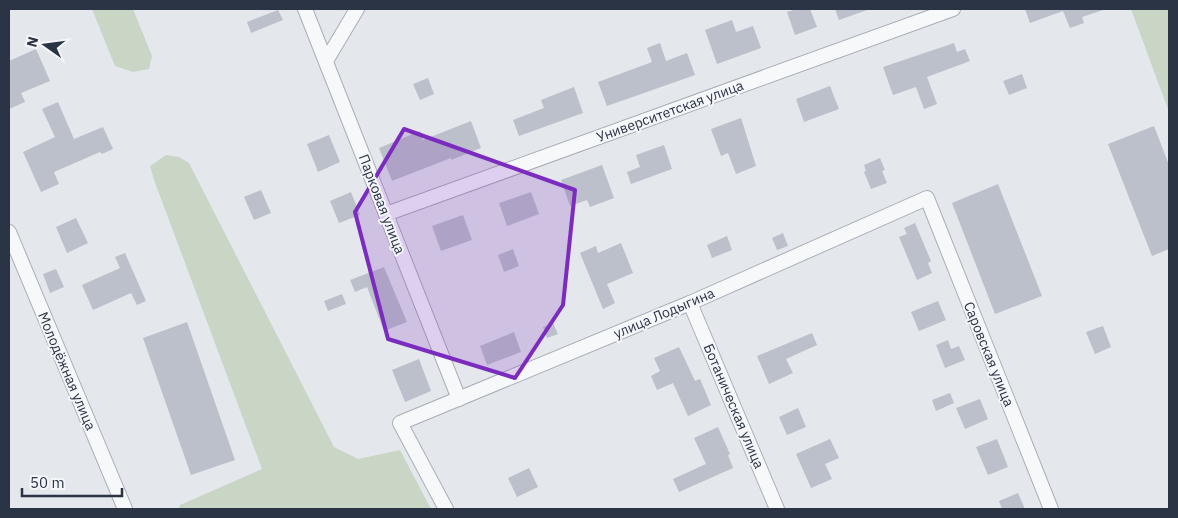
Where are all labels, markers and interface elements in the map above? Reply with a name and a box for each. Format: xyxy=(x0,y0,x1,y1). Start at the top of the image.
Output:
north arrow xyxy=(20,20,70,70)
text: N xyxy=(22,35,42,49)
street label: Университетская улица xyxy=(594,76,746,146)
street label: Парковая улица xyxy=(355,152,409,257)
street label: улица Лодыгина xyxy=(611,283,718,342)
street label: Саровская улица xyxy=(960,299,1018,410)
street label: Молодёжная улица xyxy=(34,309,100,433)
street label: Ботаническая улица xyxy=(700,341,769,472)
scale bar xyxy=(22,466,122,498)
text: 50 m xyxy=(30,473,65,492)

